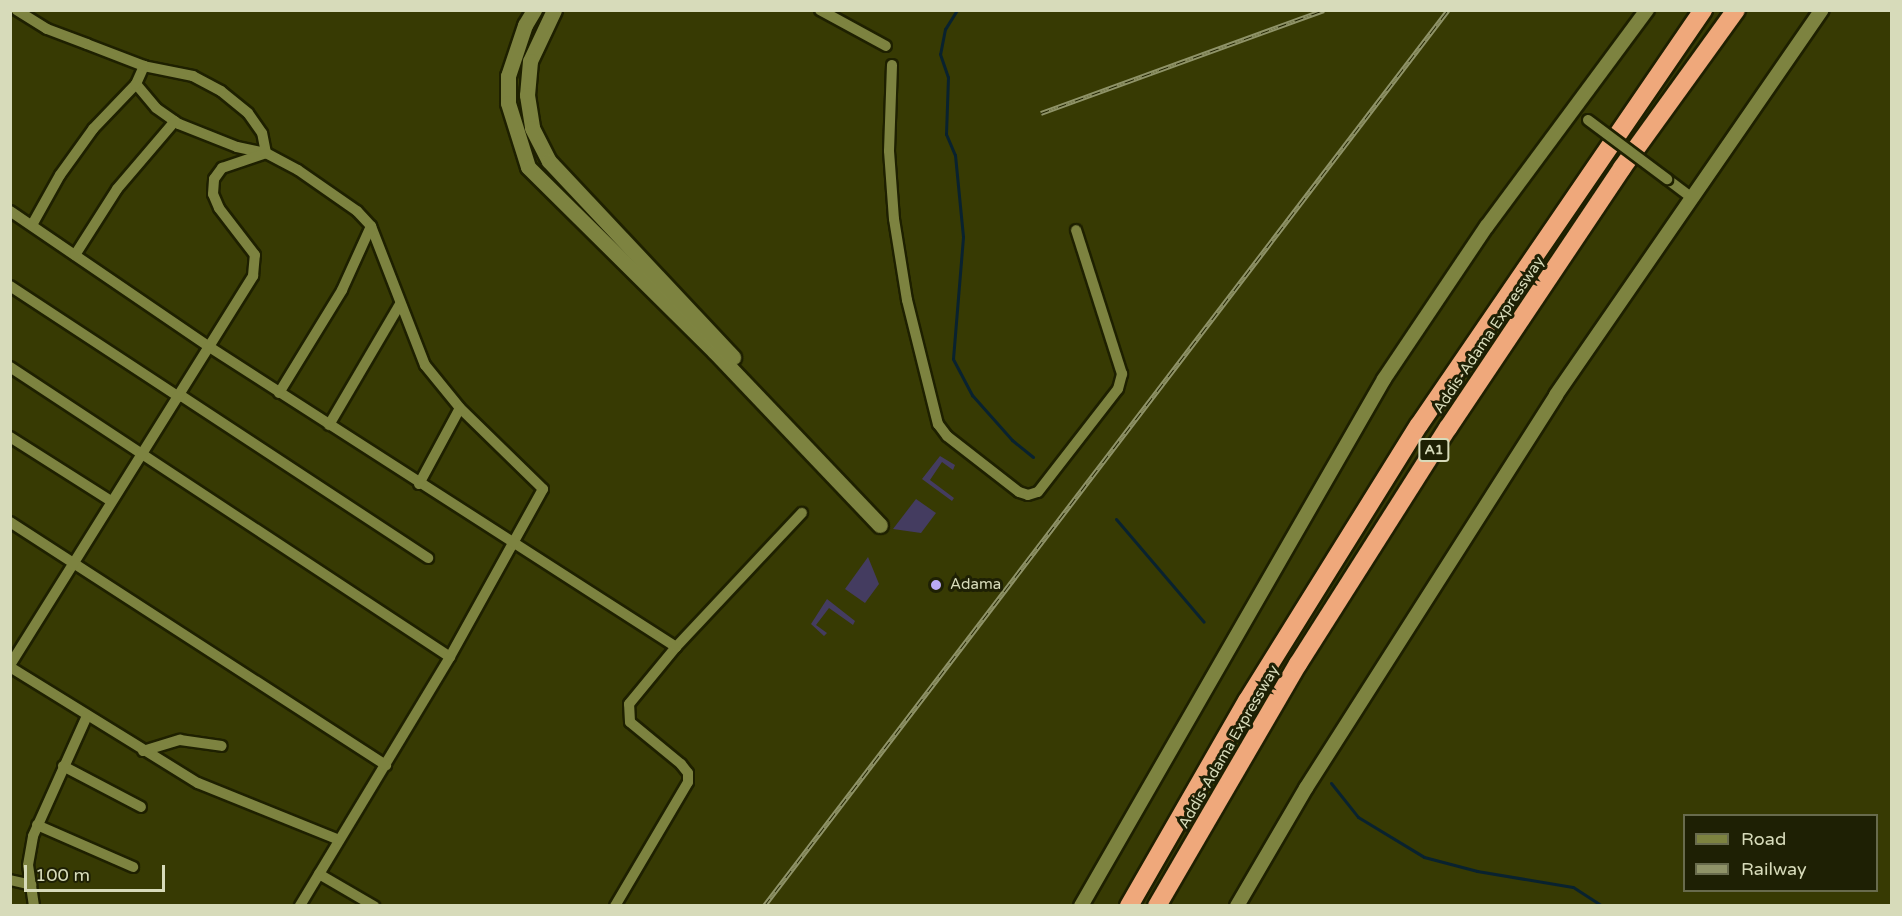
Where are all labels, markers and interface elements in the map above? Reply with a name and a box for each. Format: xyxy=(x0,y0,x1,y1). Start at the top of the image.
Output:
street label: Addis-Adama Expressway xyxy=(1430,253,1548,417)
road number: A1 xyxy=(1418,439,1450,461)
marker: Adama xyxy=(927,576,945,594)
place label: Adama xyxy=(950,576,1001,594)
street label: Addis-Adama Expressway xyxy=(1175,662,1283,832)
legend xyxy=(1683,814,1878,892)
text: Road xyxy=(1741,828,1786,850)
scale bar xyxy=(27,853,168,891)
text: Railway xyxy=(1741,858,1807,880)
text: 100 m xyxy=(35,864,90,886)

